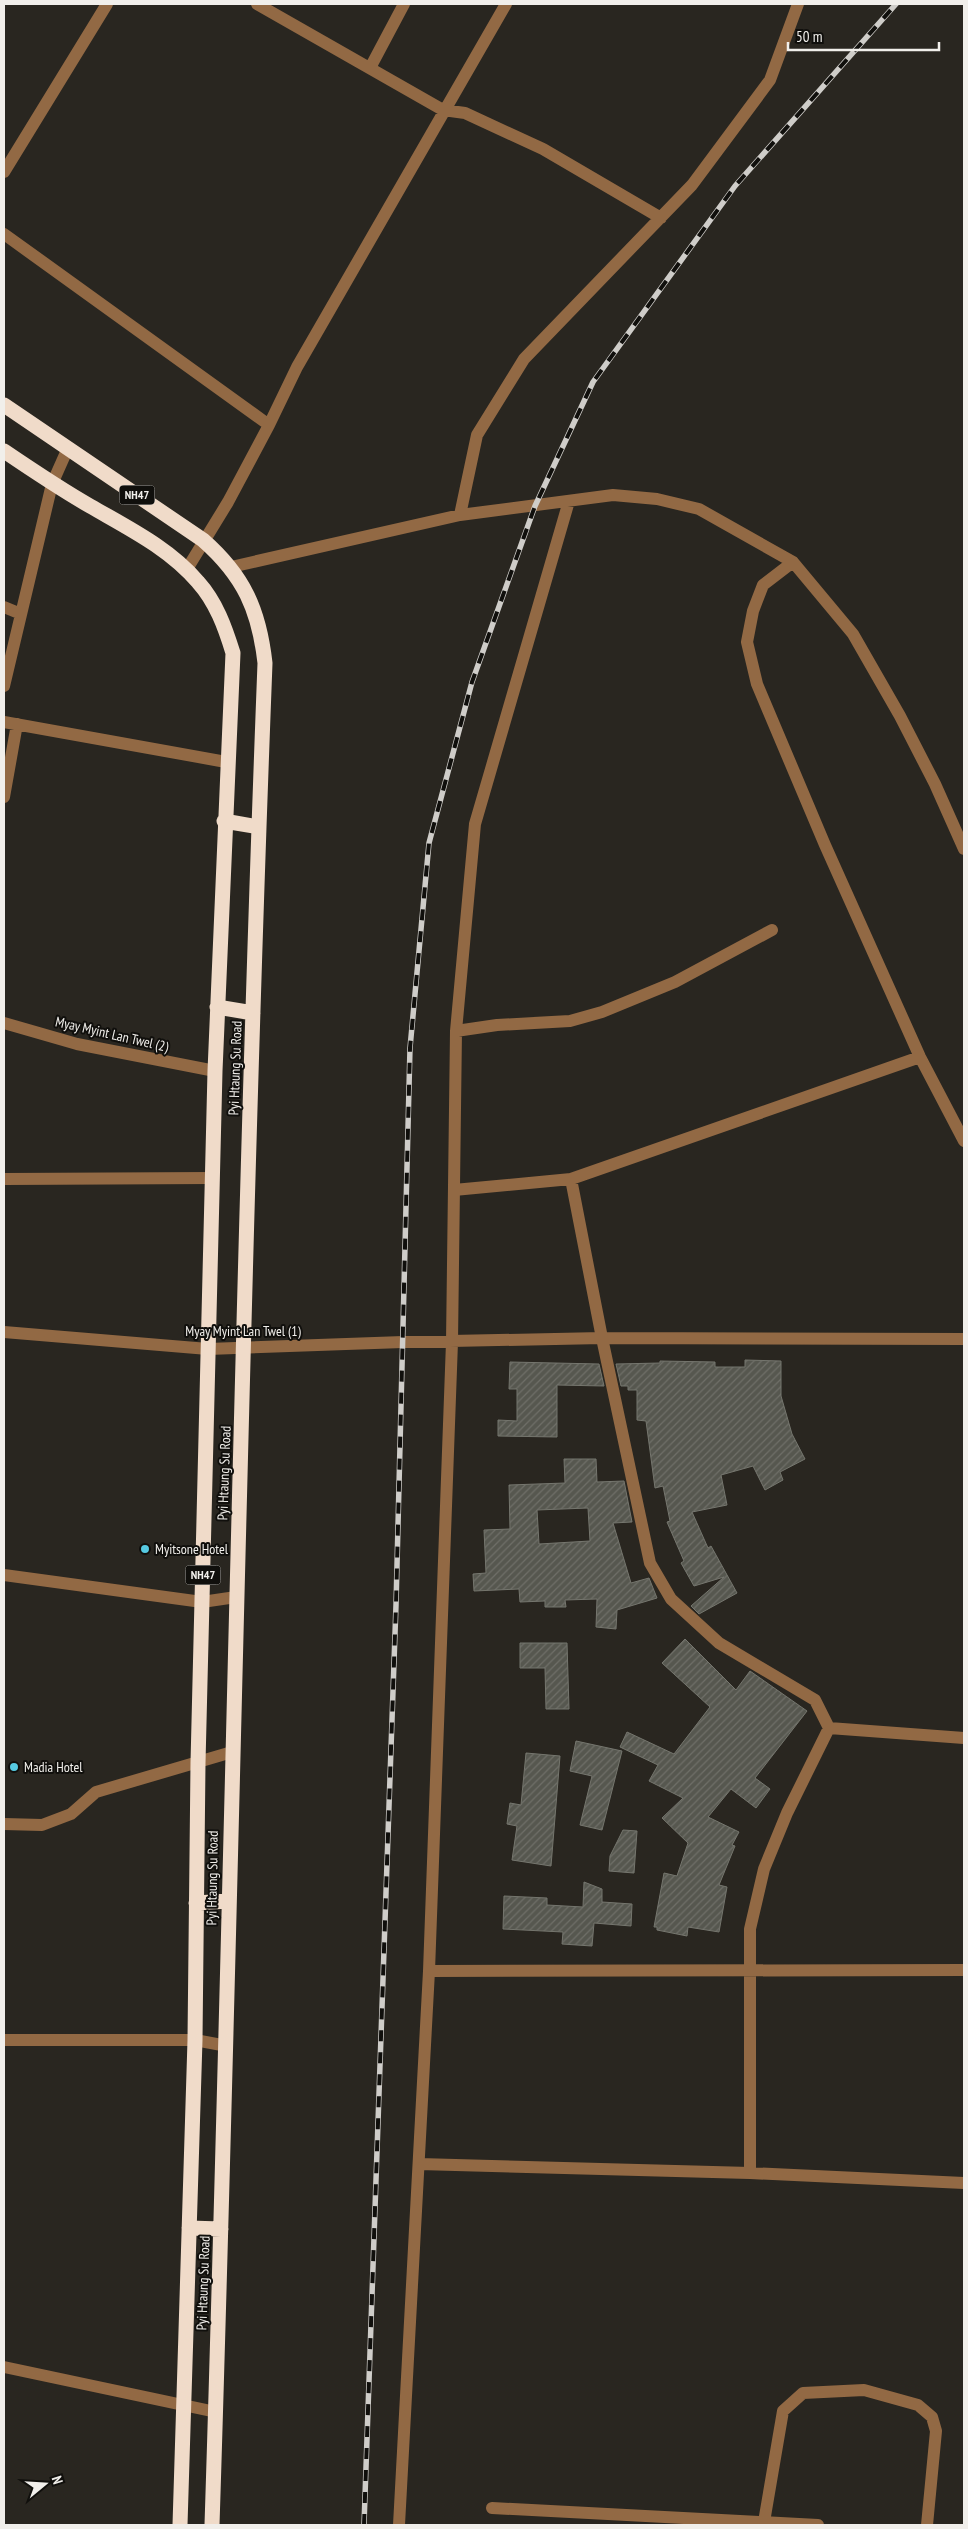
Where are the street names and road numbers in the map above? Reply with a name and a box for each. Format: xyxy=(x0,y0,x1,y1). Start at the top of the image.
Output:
road number: NH47 xyxy=(120,486,154,504)
street label: Myay Myint Lan Twel (2) xyxy=(54,1012,171,1056)
street label: Pyi Htaung Su Road xyxy=(224,1020,246,1116)
street label: Myay Myint Lan Twel (1) xyxy=(185,1322,302,1340)
street label: Pyi Htaung Su Road xyxy=(213,1425,235,1521)
road number: NH47 xyxy=(186,1566,220,1584)
street label: Pyi Htaung Su Road xyxy=(202,1830,222,1926)
street label: Pyi Htaung Su Road xyxy=(192,2235,214,2331)

